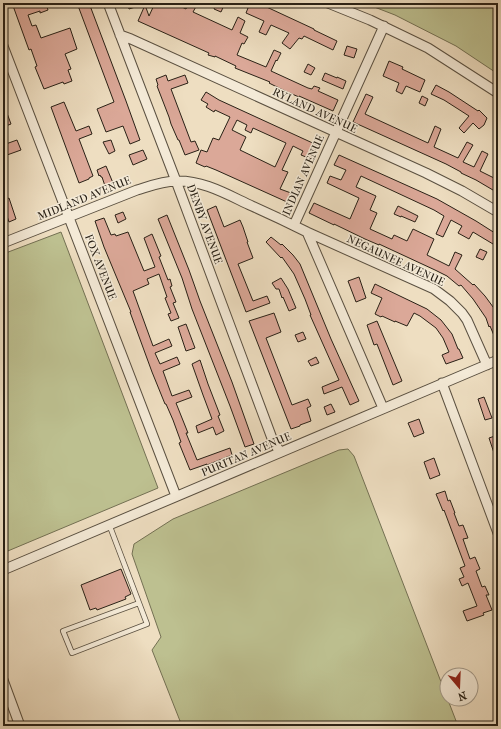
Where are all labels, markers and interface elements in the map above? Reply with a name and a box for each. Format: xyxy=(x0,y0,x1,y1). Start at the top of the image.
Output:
street label: RYLAND AVENUE xyxy=(270,85,359,136)
street label: INDIAN AVENUE xyxy=(280,133,327,218)
street label: MIDLAND AVENUE xyxy=(36,174,133,223)
street label: DENBY AVENUE xyxy=(184,182,225,266)
street label: NEGAUNEE AVENUE xyxy=(345,232,447,289)
street label: FOX AVENUE xyxy=(82,233,119,302)
street label: PURITAN AVENUE xyxy=(199,430,293,479)
north arrow xyxy=(439,667,479,707)
text: N xyxy=(455,688,468,704)

